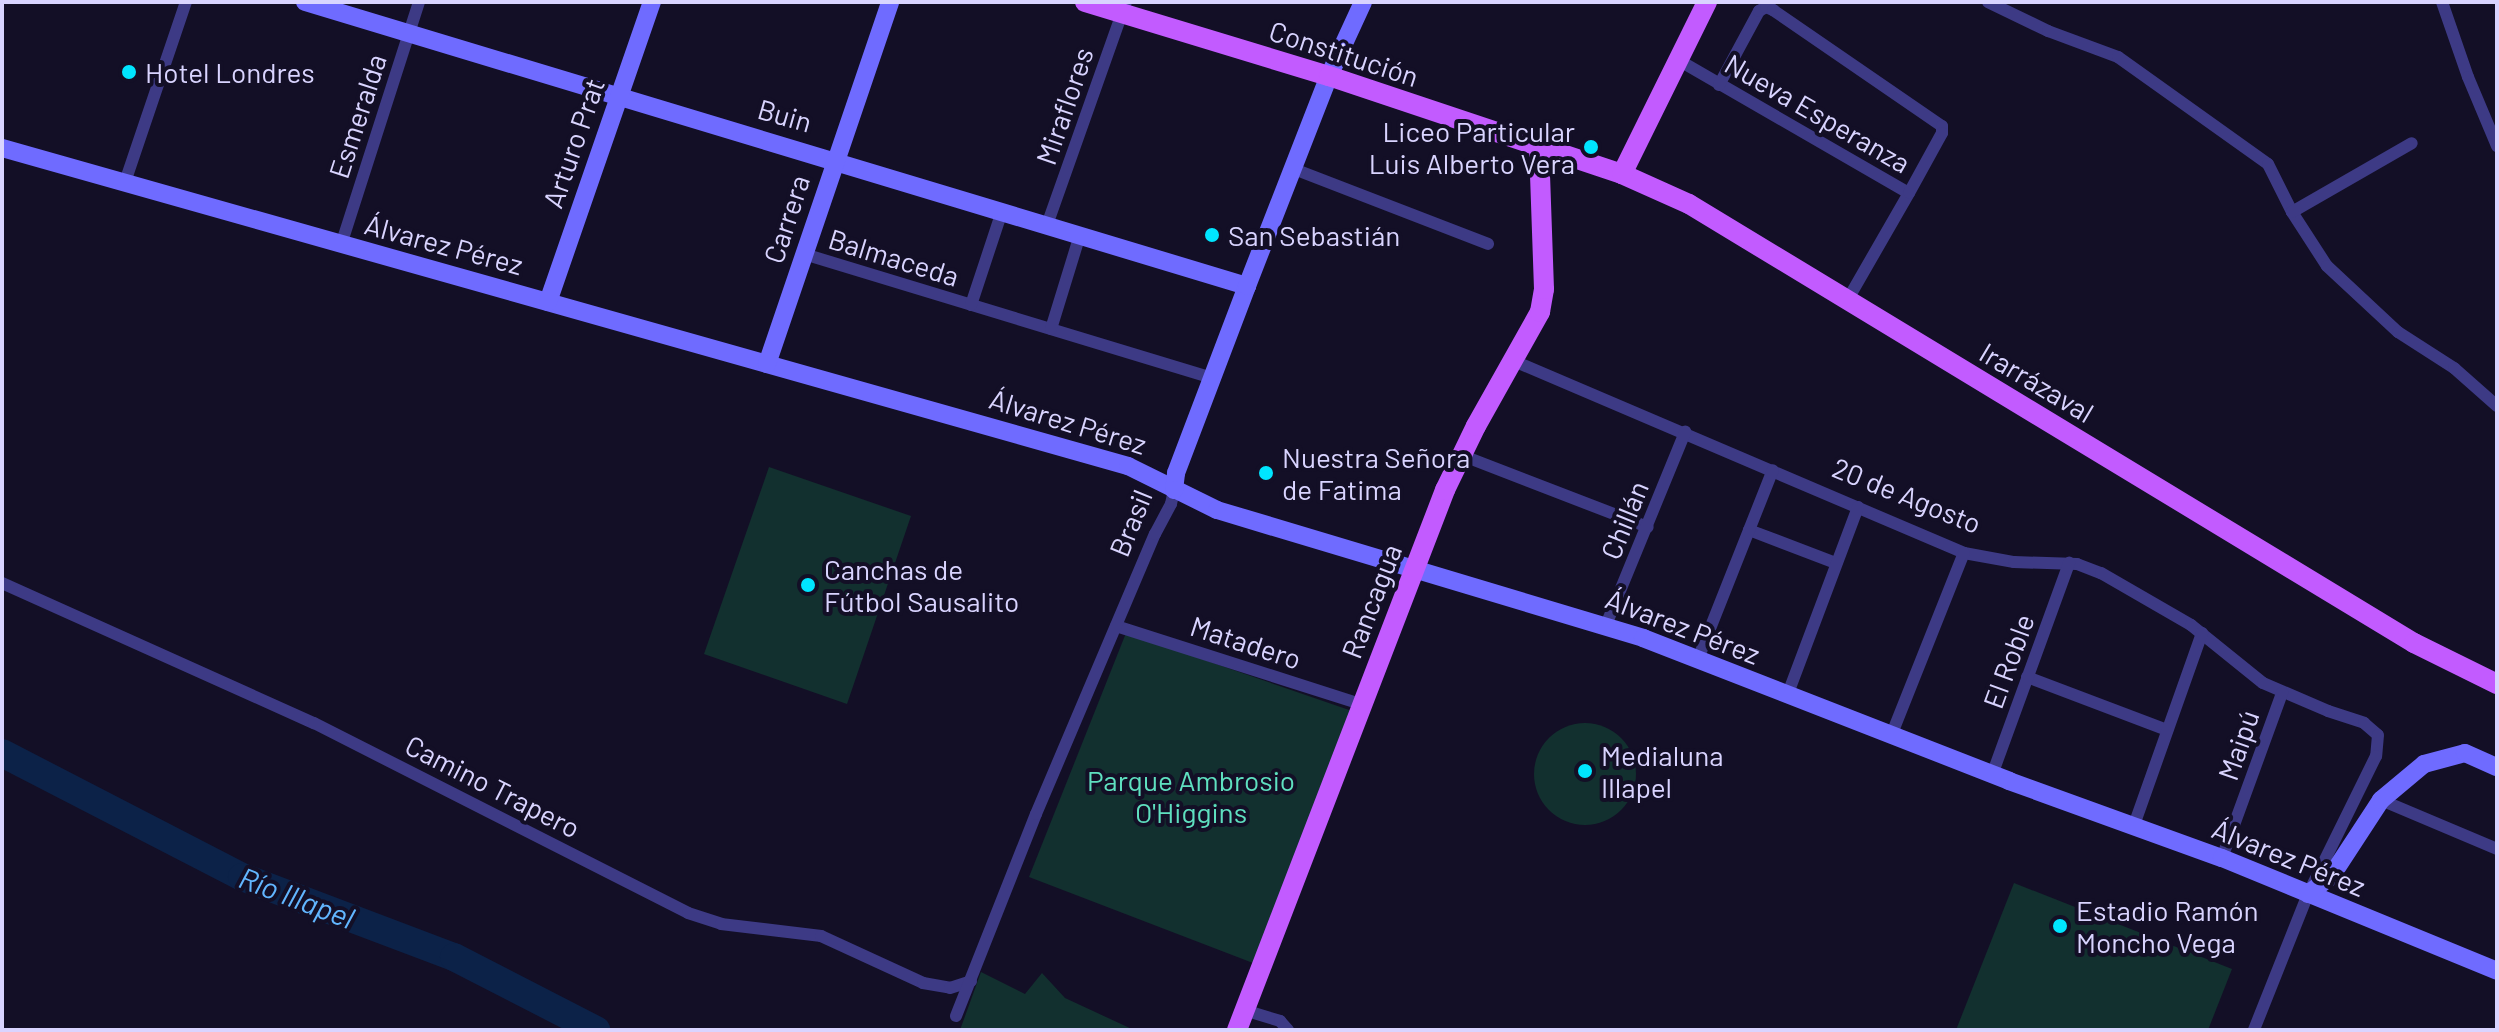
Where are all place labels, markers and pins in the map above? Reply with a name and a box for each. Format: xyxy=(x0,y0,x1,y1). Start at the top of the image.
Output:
place label: Hotel Londres xyxy=(145,55,315,89)
marker: Hotel Londres xyxy=(120,63,138,81)
place label: Liceo Particular Luis Alberto Vera xyxy=(1369,114,1575,180)
marker: Liceo Particular Luis Alberto Vera xyxy=(1582,138,1600,156)
place label: San Sebastián xyxy=(1228,218,1400,252)
marker: San Sebastián xyxy=(1203,226,1221,244)
place label: Nuestra Señora de Fatima xyxy=(1282,440,1470,506)
marker: Nuestra Señora de Fatima xyxy=(1257,464,1275,482)
place label: Canchas de Fútbol Sausalito xyxy=(824,552,1019,618)
marker: Canchas de Fútbol Sausalito xyxy=(799,576,817,594)
place label: Medialuna Illapel xyxy=(1601,738,1724,804)
marker: Medialuna Illapel xyxy=(1576,762,1594,780)
place label: Estadio Ramón Moncho Vega xyxy=(2076,893,2259,959)
marker: Estadio Ramón Moncho Vega xyxy=(2051,917,2069,935)

